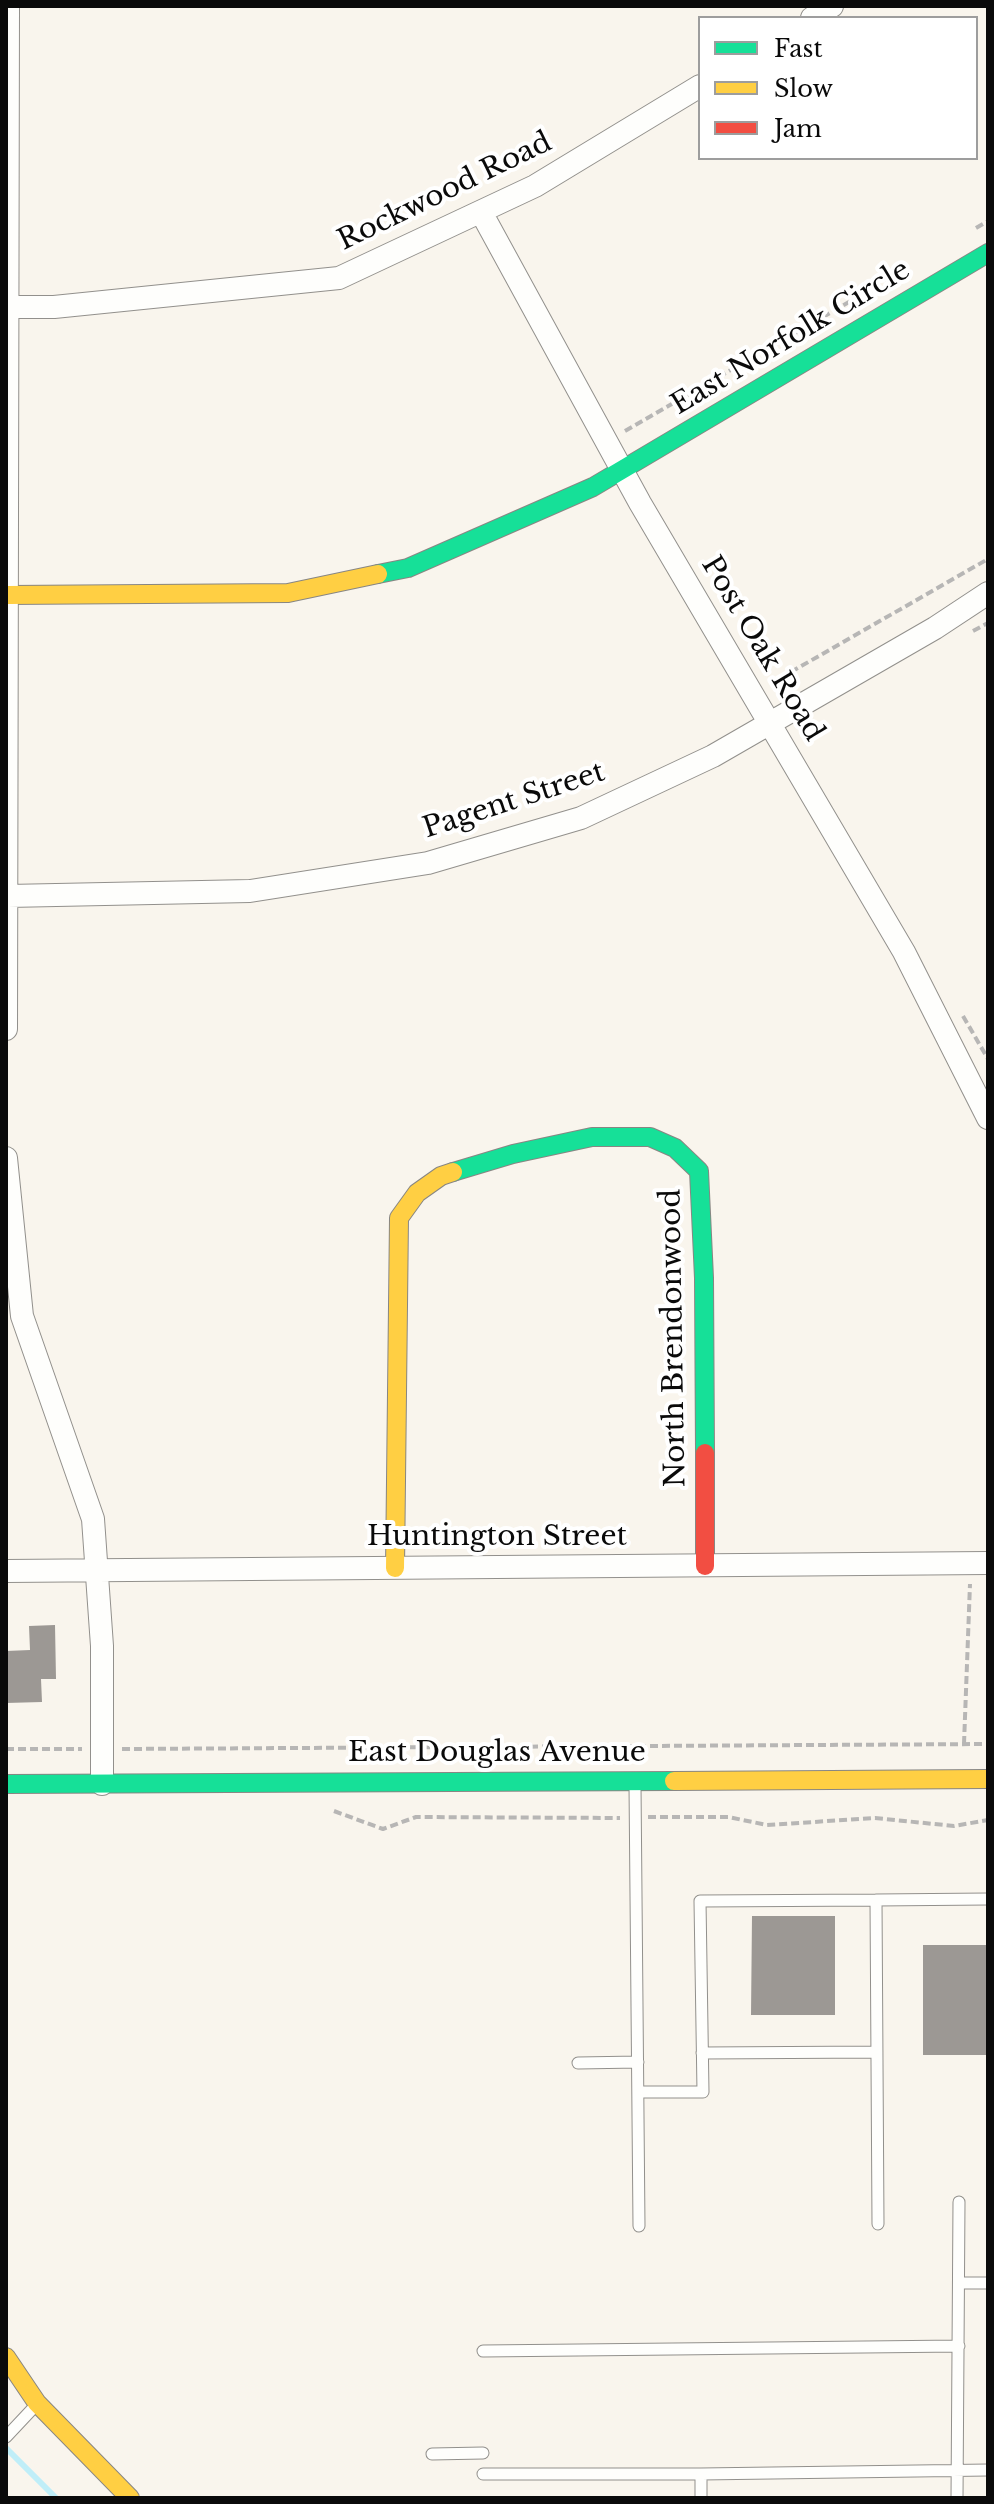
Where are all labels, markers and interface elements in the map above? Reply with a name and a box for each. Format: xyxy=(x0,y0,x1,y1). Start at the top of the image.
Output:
legend xyxy=(698,16,978,160)
text: Fast xyxy=(774,34,822,63)
text: Slow xyxy=(774,74,833,103)
text: Jam xyxy=(774,114,822,143)
street label: Rockwood Road xyxy=(333,126,557,258)
street label: East Norfolk Circle xyxy=(666,253,916,423)
street label: Post Oak Road xyxy=(694,551,830,747)
street label: Pagent Street xyxy=(419,756,609,846)
street label: North Brendonwood xyxy=(655,1188,693,1488)
street label: Huntington Street xyxy=(367,1520,627,1554)
street label: East Douglas Avenue xyxy=(348,1736,646,1770)

